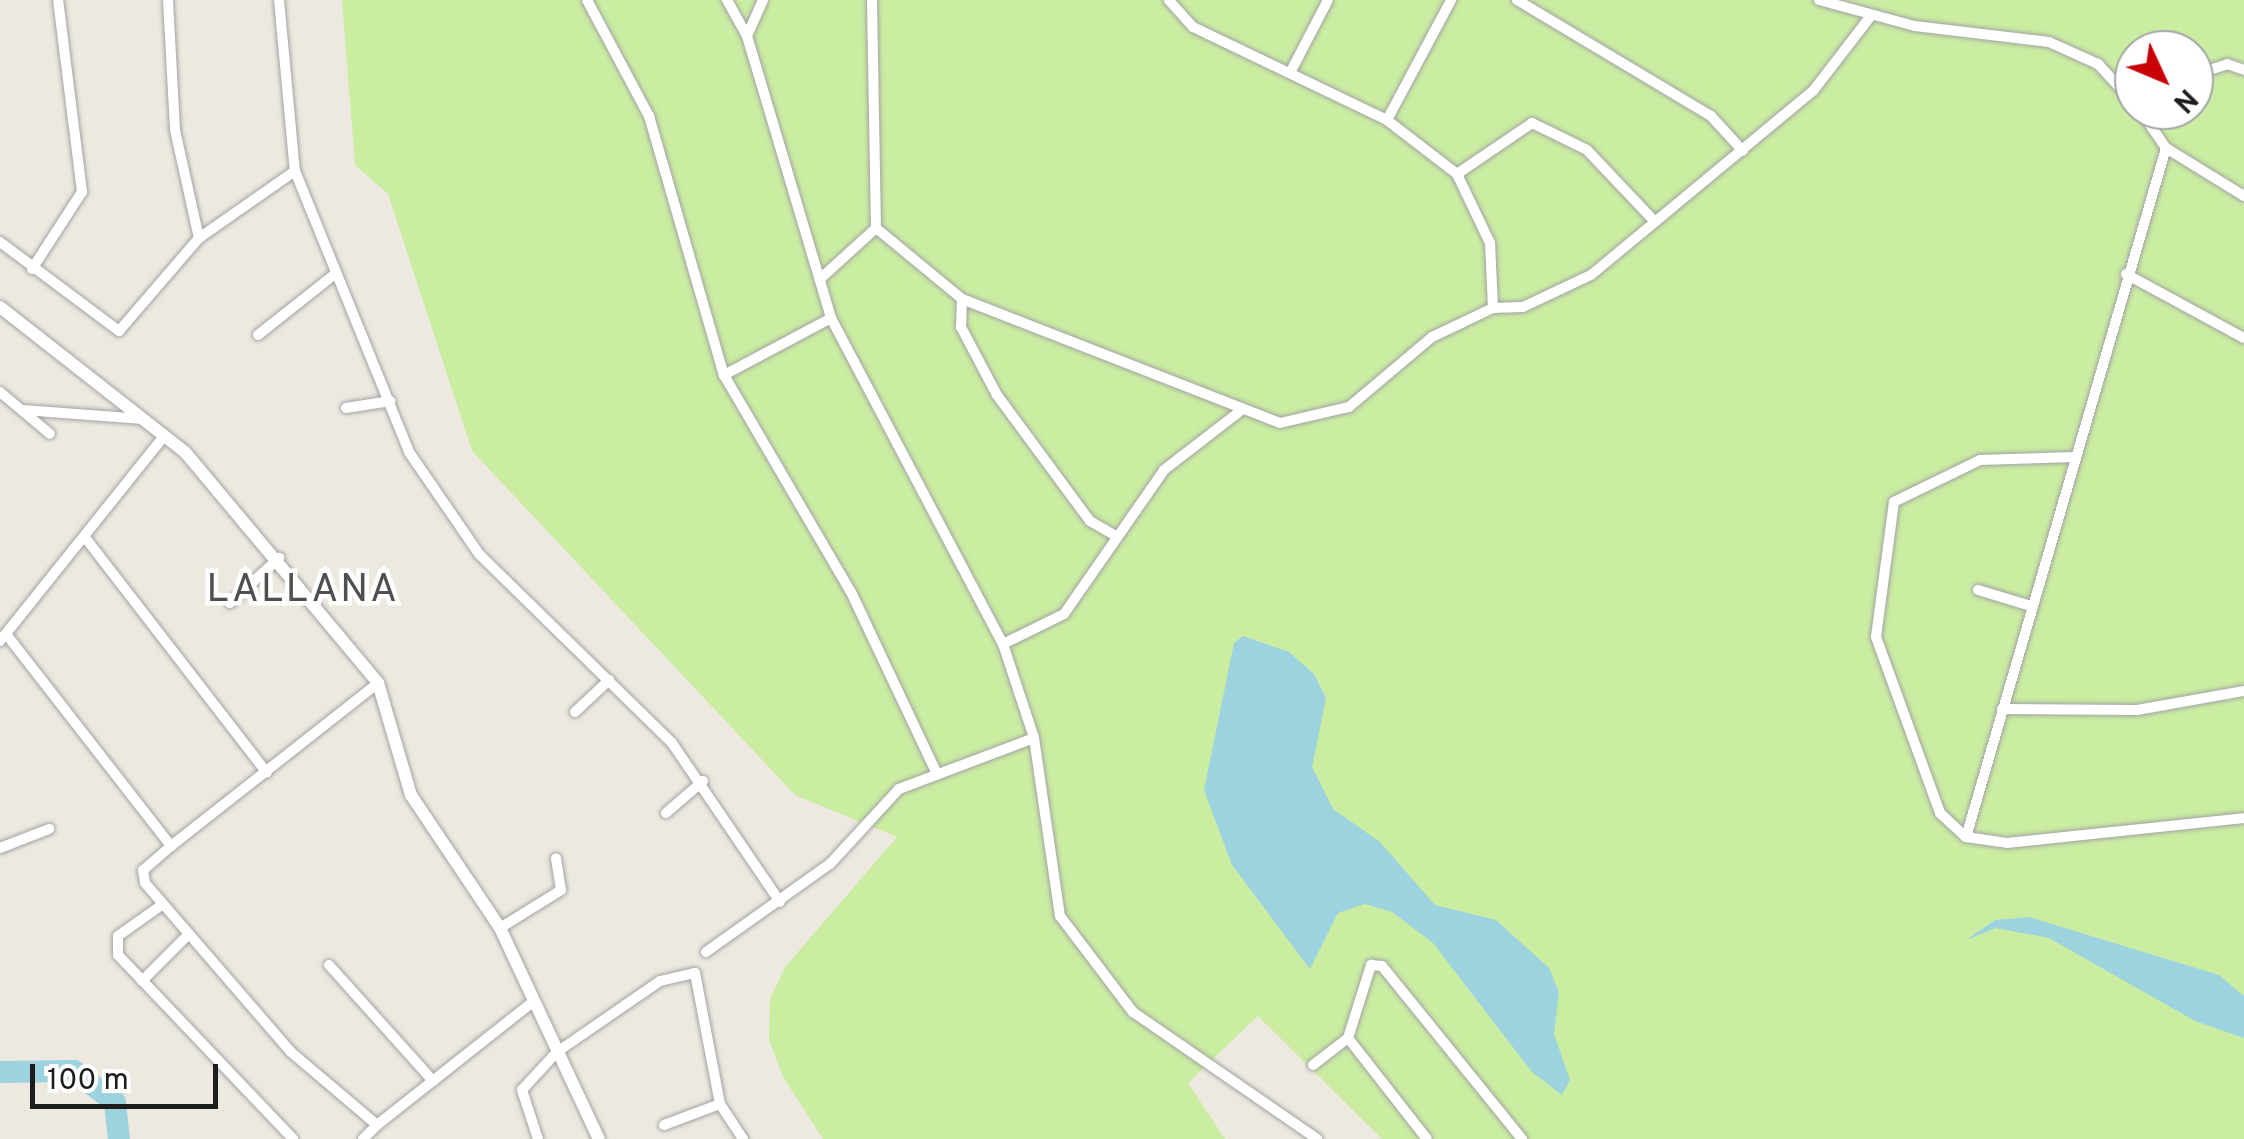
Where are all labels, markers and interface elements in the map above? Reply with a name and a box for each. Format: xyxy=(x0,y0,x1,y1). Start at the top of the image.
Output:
north arrow xyxy=(2114,30,2214,130)
text: N xyxy=(2164,80,2204,119)
district label: LALLANA xyxy=(206,567,400,615)
scale bar xyxy=(35,1044,222,1106)
text: 100 m xyxy=(47,1063,129,1100)

